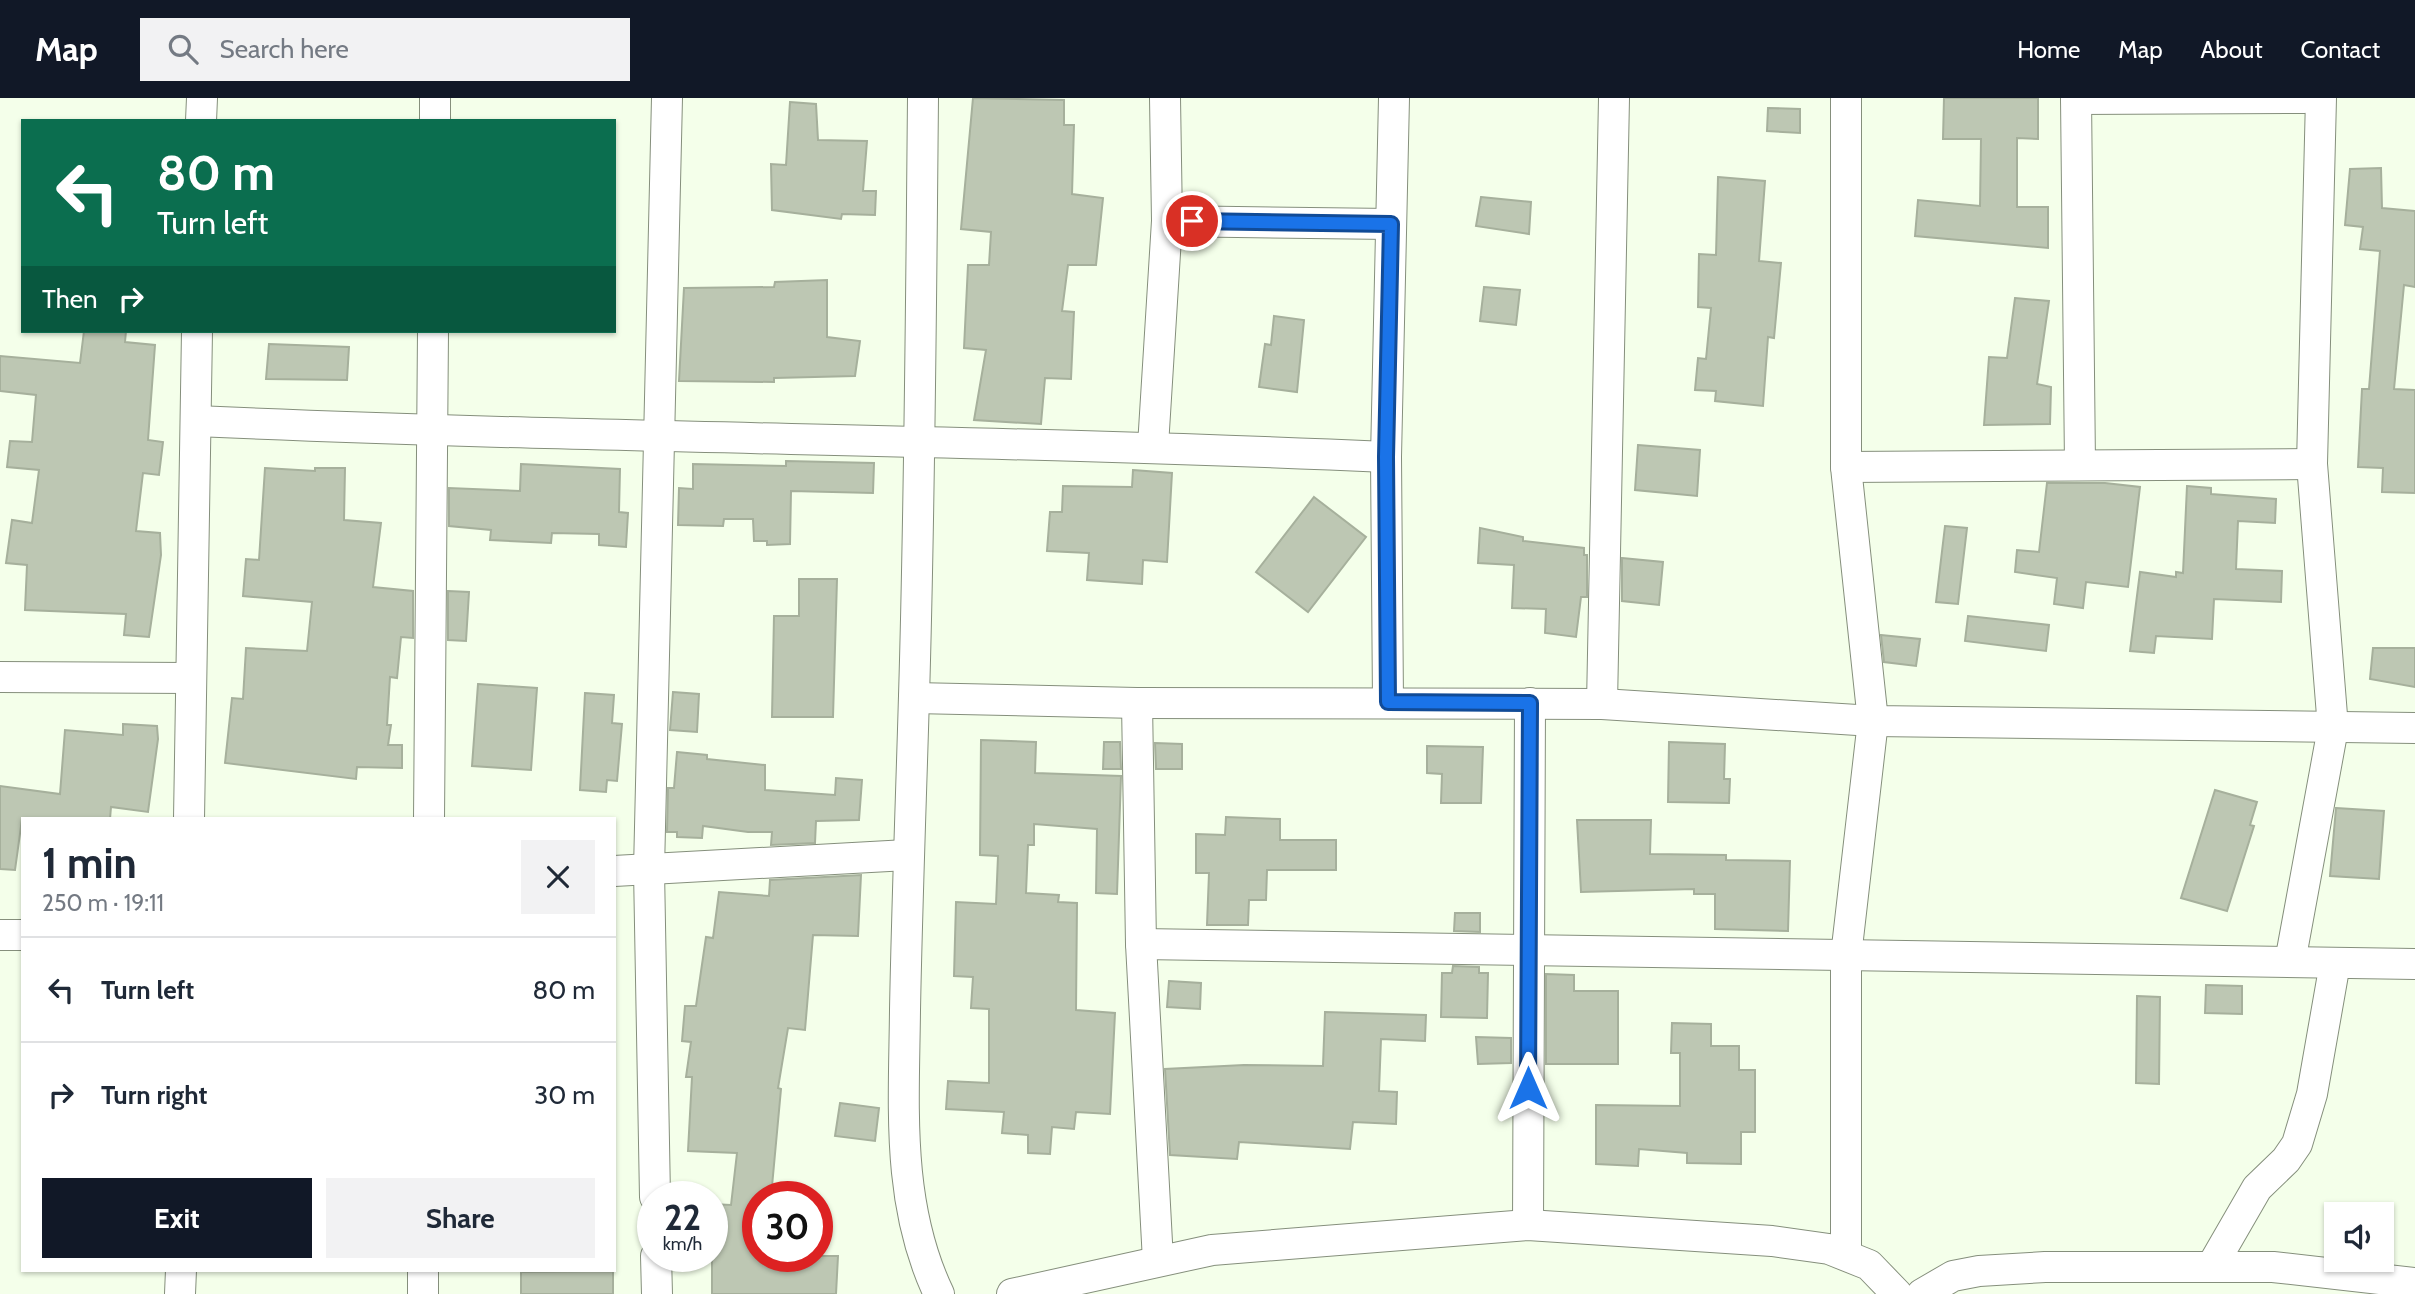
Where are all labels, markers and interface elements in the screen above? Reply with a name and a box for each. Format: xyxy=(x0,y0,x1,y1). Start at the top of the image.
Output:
search box xyxy=(140,18,630,81)
text: Map xyxy=(35,29,98,69)
icon: search xyxy=(164,30,202,68)
text: Search here xyxy=(220,33,349,65)
text: Home xyxy=(2017,35,2080,64)
text: Map xyxy=(2118,35,2163,64)
text: About xyxy=(2201,35,2263,64)
text: Contact xyxy=(2301,35,2380,64)
text: 80 m xyxy=(157,143,275,202)
icon: left xyxy=(42,147,133,238)
pin xyxy=(1162,191,1222,251)
icon: arrive xyxy=(1173,202,1211,240)
text: Turn left xyxy=(157,203,268,242)
icon: right xyxy=(112,280,150,318)
text: Then xyxy=(42,283,98,315)
text: 1 min xyxy=(42,837,137,889)
button: close xyxy=(521,840,595,914)
text: 250 m · 19:11 xyxy=(42,889,164,917)
icon: left xyxy=(42,971,80,1009)
text: Turn left xyxy=(101,974,194,1006)
text: 80 m xyxy=(532,974,595,1006)
position arrow xyxy=(1491,1051,1565,1125)
icon: right xyxy=(42,1076,80,1114)
text: Turn right xyxy=(101,1079,207,1111)
text: 30 m xyxy=(534,1079,595,1111)
button: Exit xyxy=(42,1178,312,1258)
button: Share xyxy=(326,1178,595,1258)
speed limit sign: 30 xyxy=(742,1181,833,1272)
text: 22 xyxy=(664,1196,701,1239)
map controls xyxy=(2324,1202,2394,1272)
button: sound xyxy=(2324,1202,2394,1272)
text: km/h xyxy=(663,1233,702,1255)

